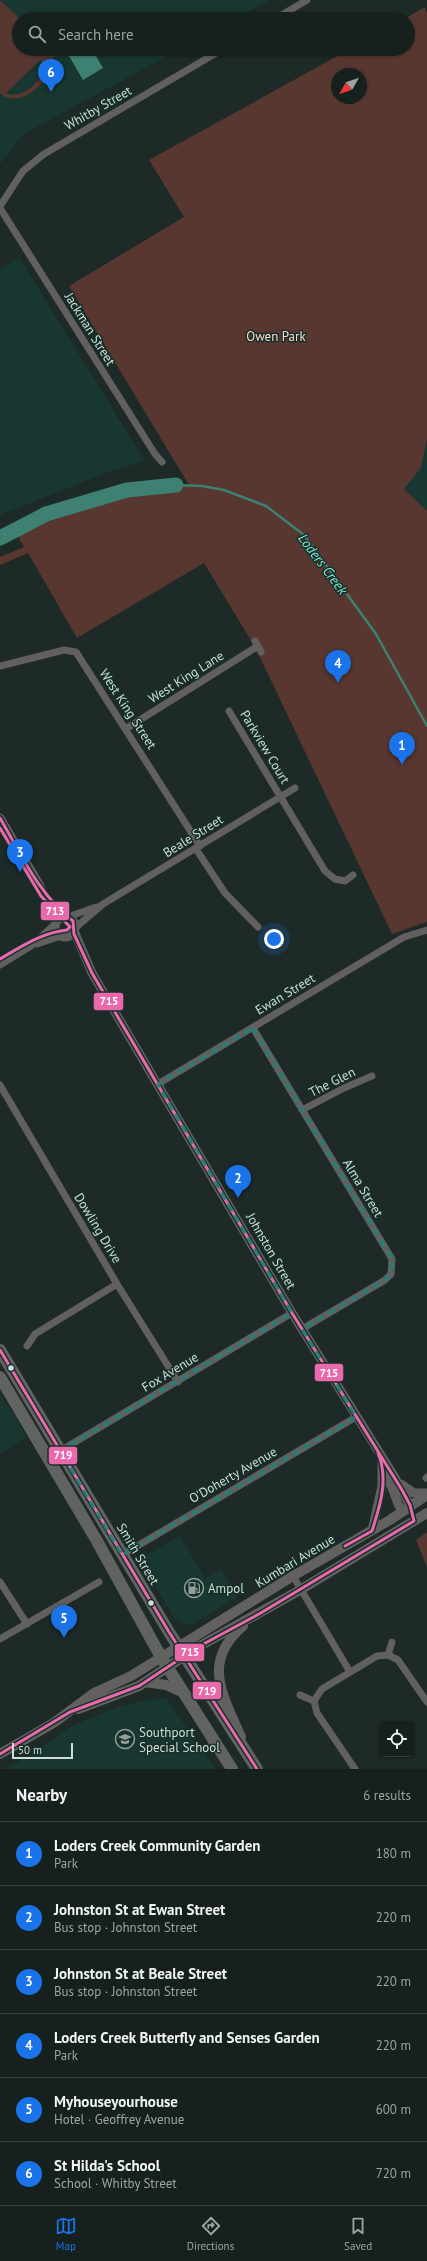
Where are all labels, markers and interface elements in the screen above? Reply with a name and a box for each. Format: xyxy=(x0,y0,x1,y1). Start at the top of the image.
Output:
search box xyxy=(12,12,415,56)
icon: search xyxy=(26,23,48,45)
text: Search here xyxy=(58,25,134,44)
pin: 6 xyxy=(38,59,64,92)
north arrow xyxy=(331,68,367,104)
street label: Whitby Street xyxy=(61,82,135,134)
street label: Jackman Street xyxy=(60,288,120,369)
park label: Owen Park xyxy=(246,328,306,345)
water label: Loders Creek xyxy=(294,530,352,599)
street label: West King Lane xyxy=(145,647,227,707)
pin: 4 xyxy=(325,650,351,683)
street label: West King Street xyxy=(96,666,161,753)
street label: Parkview Court xyxy=(236,707,294,787)
pin: 1 xyxy=(389,732,415,765)
street label: Beale Street xyxy=(160,811,227,861)
pin: 3 xyxy=(7,839,33,872)
line badge: 713 xyxy=(40,901,70,921)
text: 713 xyxy=(46,904,64,918)
your location xyxy=(264,929,284,949)
street label: Ewan Street xyxy=(252,969,318,1018)
line badge: 715 xyxy=(93,992,124,1011)
text: 715 xyxy=(100,994,118,1008)
street label: The Glen xyxy=(306,1063,358,1101)
street label: Alma Street xyxy=(339,1156,387,1221)
pin: 2 xyxy=(225,1165,251,1198)
street label: Dowling Drive xyxy=(70,1190,126,1266)
street label: Johnston Street xyxy=(242,1209,300,1293)
street label: Fox Avenue xyxy=(138,1348,202,1396)
unlabelled marker xyxy=(6,1363,16,1373)
line badge: 715 xyxy=(314,1363,344,1382)
text: 715 xyxy=(320,1366,338,1380)
street label: O'Doherty Avenue xyxy=(186,1443,280,1507)
line badge: 719 xyxy=(48,1446,78,1465)
text: 719 xyxy=(54,1448,72,1462)
street label: Smith Street xyxy=(113,1520,163,1589)
street label: Kumbari Avenue xyxy=(252,1530,338,1592)
fuel station icon: Ampol xyxy=(183,1577,205,1599)
place label: Ampol xyxy=(208,1580,244,1597)
unlabelled marker xyxy=(146,1598,156,1608)
pin: 5 xyxy=(51,1605,77,1638)
line badge: 715 xyxy=(174,1643,205,1662)
text: 715 xyxy=(181,1645,199,1659)
line badge: 719 xyxy=(192,1681,222,1700)
text: 719 xyxy=(198,1684,216,1698)
map controls xyxy=(379,1721,415,1757)
button: locate xyxy=(379,1721,415,1757)
place label: Southport Special School xyxy=(139,1724,220,1756)
school or university icon: Southport Special School xyxy=(114,1728,136,1750)
scale bar xyxy=(12,1741,73,1760)
text: 50 m xyxy=(18,1743,42,1757)
text: Nearby xyxy=(16,1784,67,1806)
text: 6 results xyxy=(363,1787,411,1804)
text: Loders Creek Community Garden xyxy=(54,1836,260,1855)
text: 1 xyxy=(25,1845,33,1862)
text: 180 m xyxy=(376,1845,411,1862)
text: Park xyxy=(54,1855,78,1872)
text: Johnston St at Ewan Street xyxy=(54,1900,225,1919)
text: 2 xyxy=(25,1909,33,1926)
text: 220 m xyxy=(376,1909,411,1926)
text: Bus stop · Johnston Street xyxy=(54,1919,197,1936)
text: Johnston St at Beale Street xyxy=(54,1964,227,1983)
text: 3 xyxy=(25,1973,33,1990)
text: 220 m xyxy=(376,1973,411,1990)
text: Bus stop · Johnston Street xyxy=(54,1983,197,2000)
text: Loders Creek Butterfly and Senses Garden xyxy=(54,2028,320,2047)
text: 4 xyxy=(25,2037,33,2054)
text: 220 m xyxy=(376,2037,411,2054)
text: Park xyxy=(54,2047,78,2064)
text: Myhouseyourhouse xyxy=(54,2092,178,2111)
text: 5 xyxy=(25,2101,33,2118)
text: 600 m xyxy=(376,2101,411,2118)
text: Hotel · Geoffrey Avenue xyxy=(54,2111,184,2128)
text: St Hilda's School xyxy=(54,2156,160,2175)
text: 6 xyxy=(25,2165,33,2182)
text: 720 m xyxy=(376,2165,411,2182)
text: School · Whitby Street xyxy=(54,2175,177,2192)
tab: Map xyxy=(55,2215,77,2253)
tab: Directions xyxy=(187,2215,234,2253)
tab: Saved xyxy=(344,2215,372,2253)

